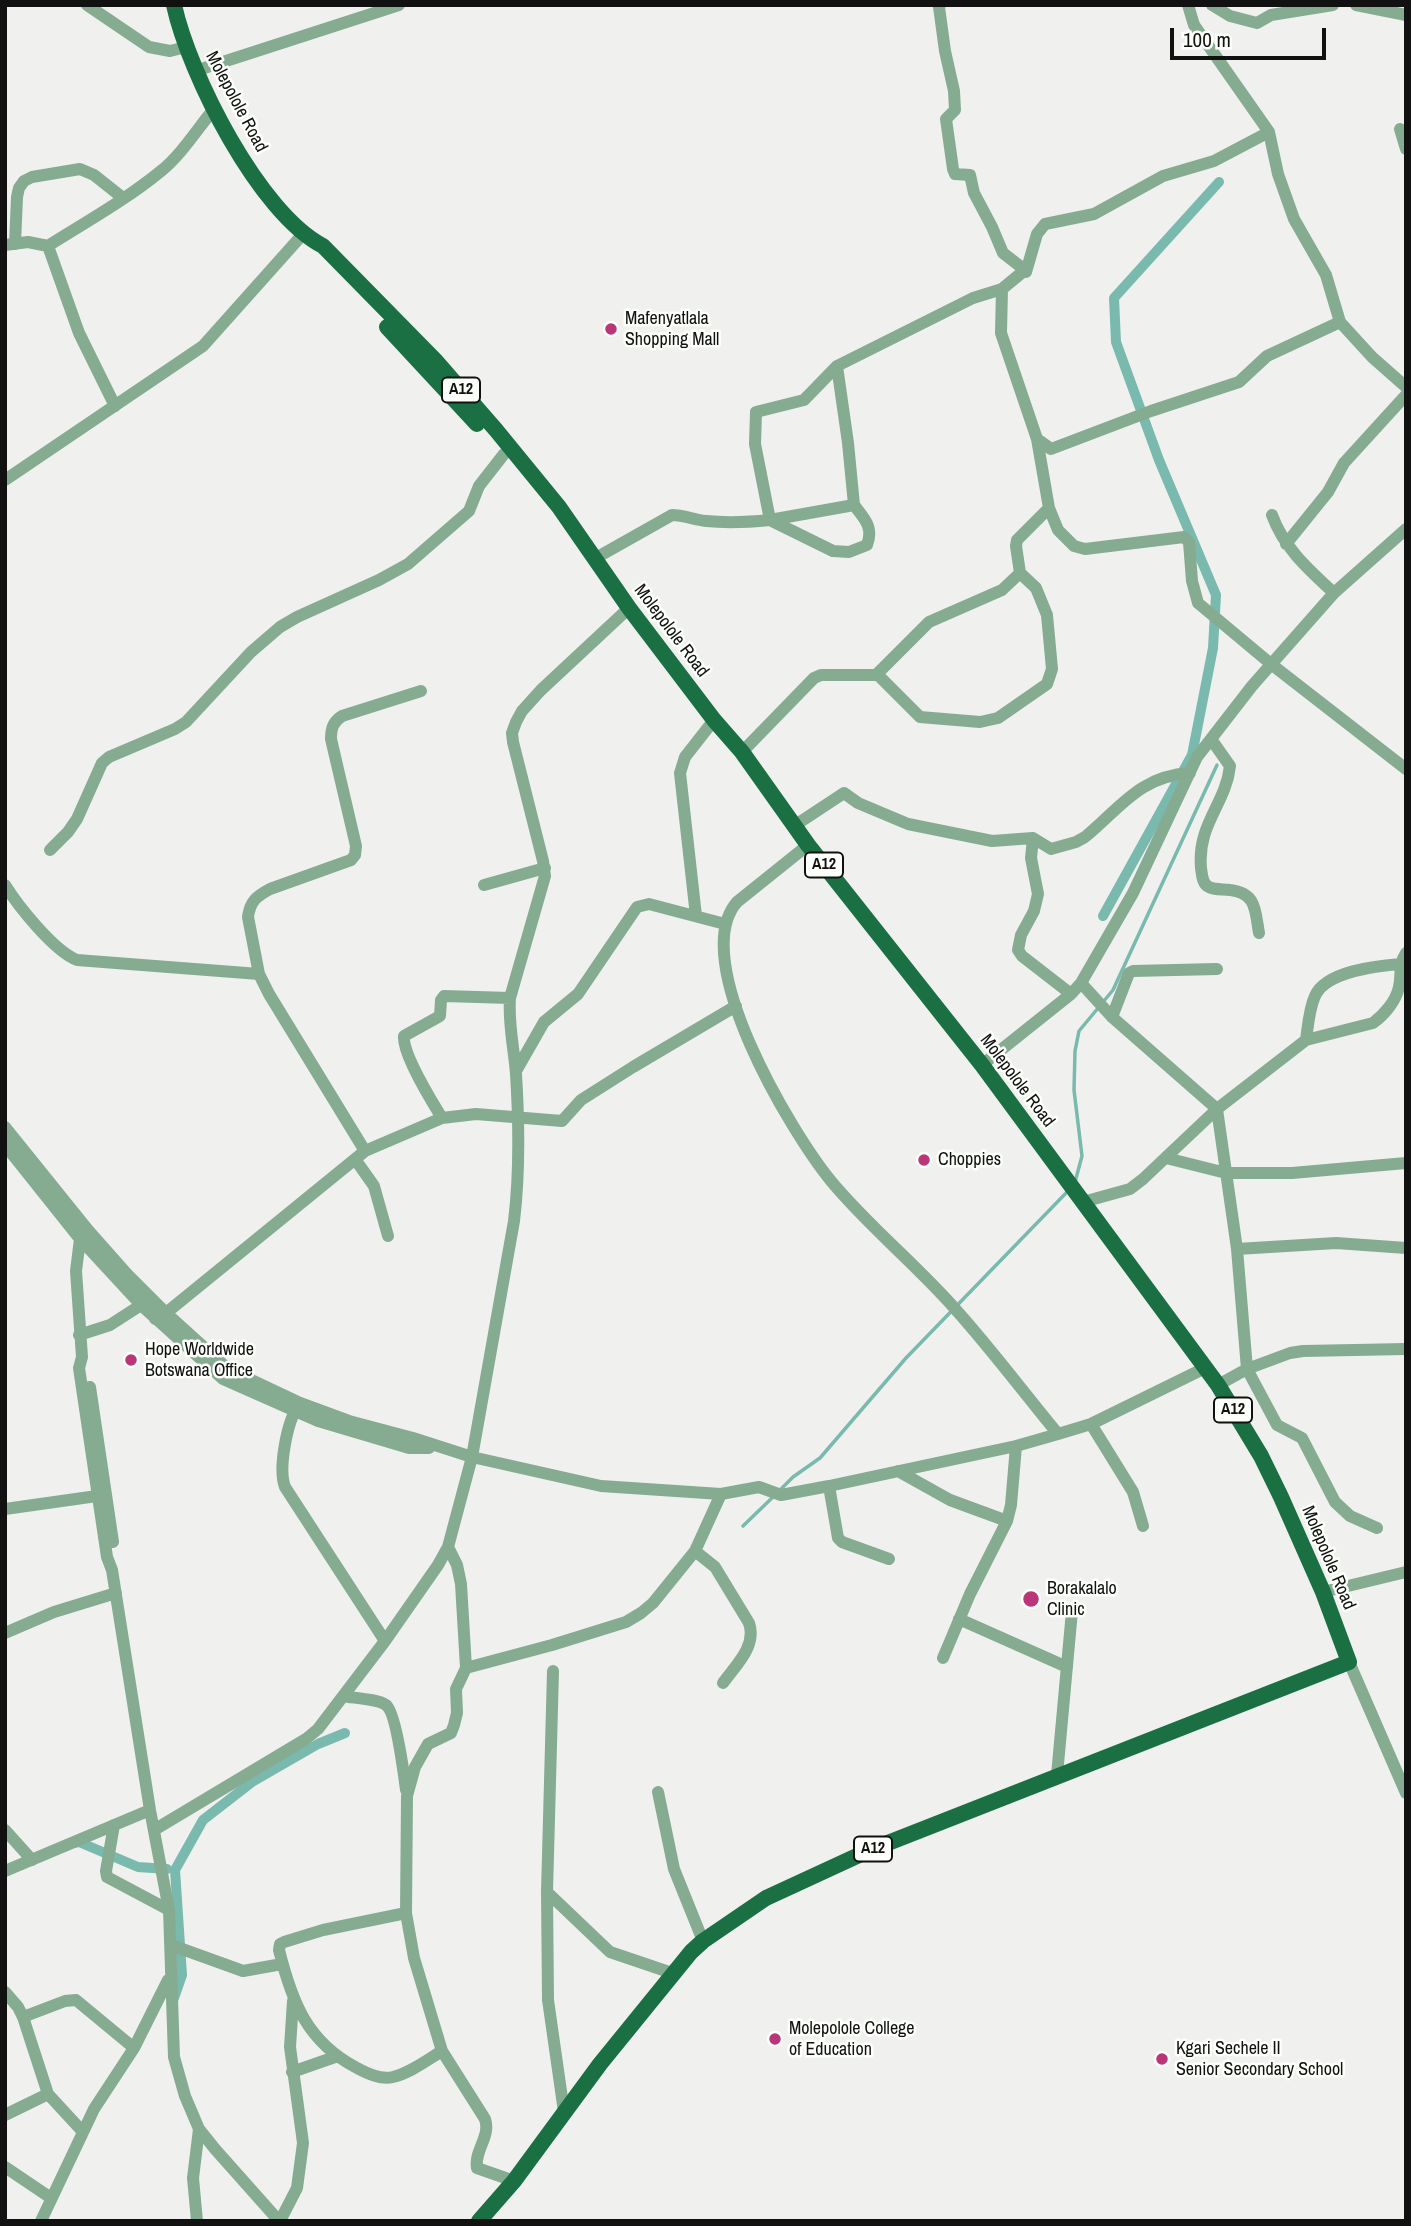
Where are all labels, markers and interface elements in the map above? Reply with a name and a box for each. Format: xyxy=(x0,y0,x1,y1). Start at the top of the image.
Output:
scale bar xyxy=(1173,14,1329,58)
text: 100 m xyxy=(1183,25,1231,54)
street label: Molepolole Road xyxy=(200,48,272,156)
place label: Mafenyatlala Shopping Mall xyxy=(625,308,719,350)
marker: Mafenyatlala Shopping Mall xyxy=(603,321,619,337)
road number: A12 xyxy=(442,378,480,402)
street label: Molepolole Road xyxy=(629,580,713,682)
road number: A12 xyxy=(805,852,843,878)
street label: Molepolole Road xyxy=(975,1030,1059,1132)
place label: Choppies xyxy=(938,1149,1001,1171)
marker: Choppies xyxy=(916,1152,932,1168)
place label: Hope Worldwide Botswana Office xyxy=(145,1339,254,1382)
marker: Hope Worldwide Botswana Office xyxy=(123,1352,139,1368)
road number: A12 xyxy=(1214,1398,1252,1422)
street label: Molepolole Road xyxy=(1296,1503,1360,1613)
place label: Borakalalo Clinic xyxy=(1047,1578,1117,1620)
marker: Borakalalo Clinic xyxy=(1021,1589,1041,1609)
road number: A12 xyxy=(854,1837,892,1862)
place label: Molepolole College of Education xyxy=(789,2018,915,2060)
marker: Molepolole College of Education xyxy=(767,2031,783,2047)
place label: Kgari Sechele II Senior Secondary School xyxy=(1176,2038,1343,2080)
marker: Kgari Sechele II Senior Secondary School xyxy=(1154,2051,1170,2067)

